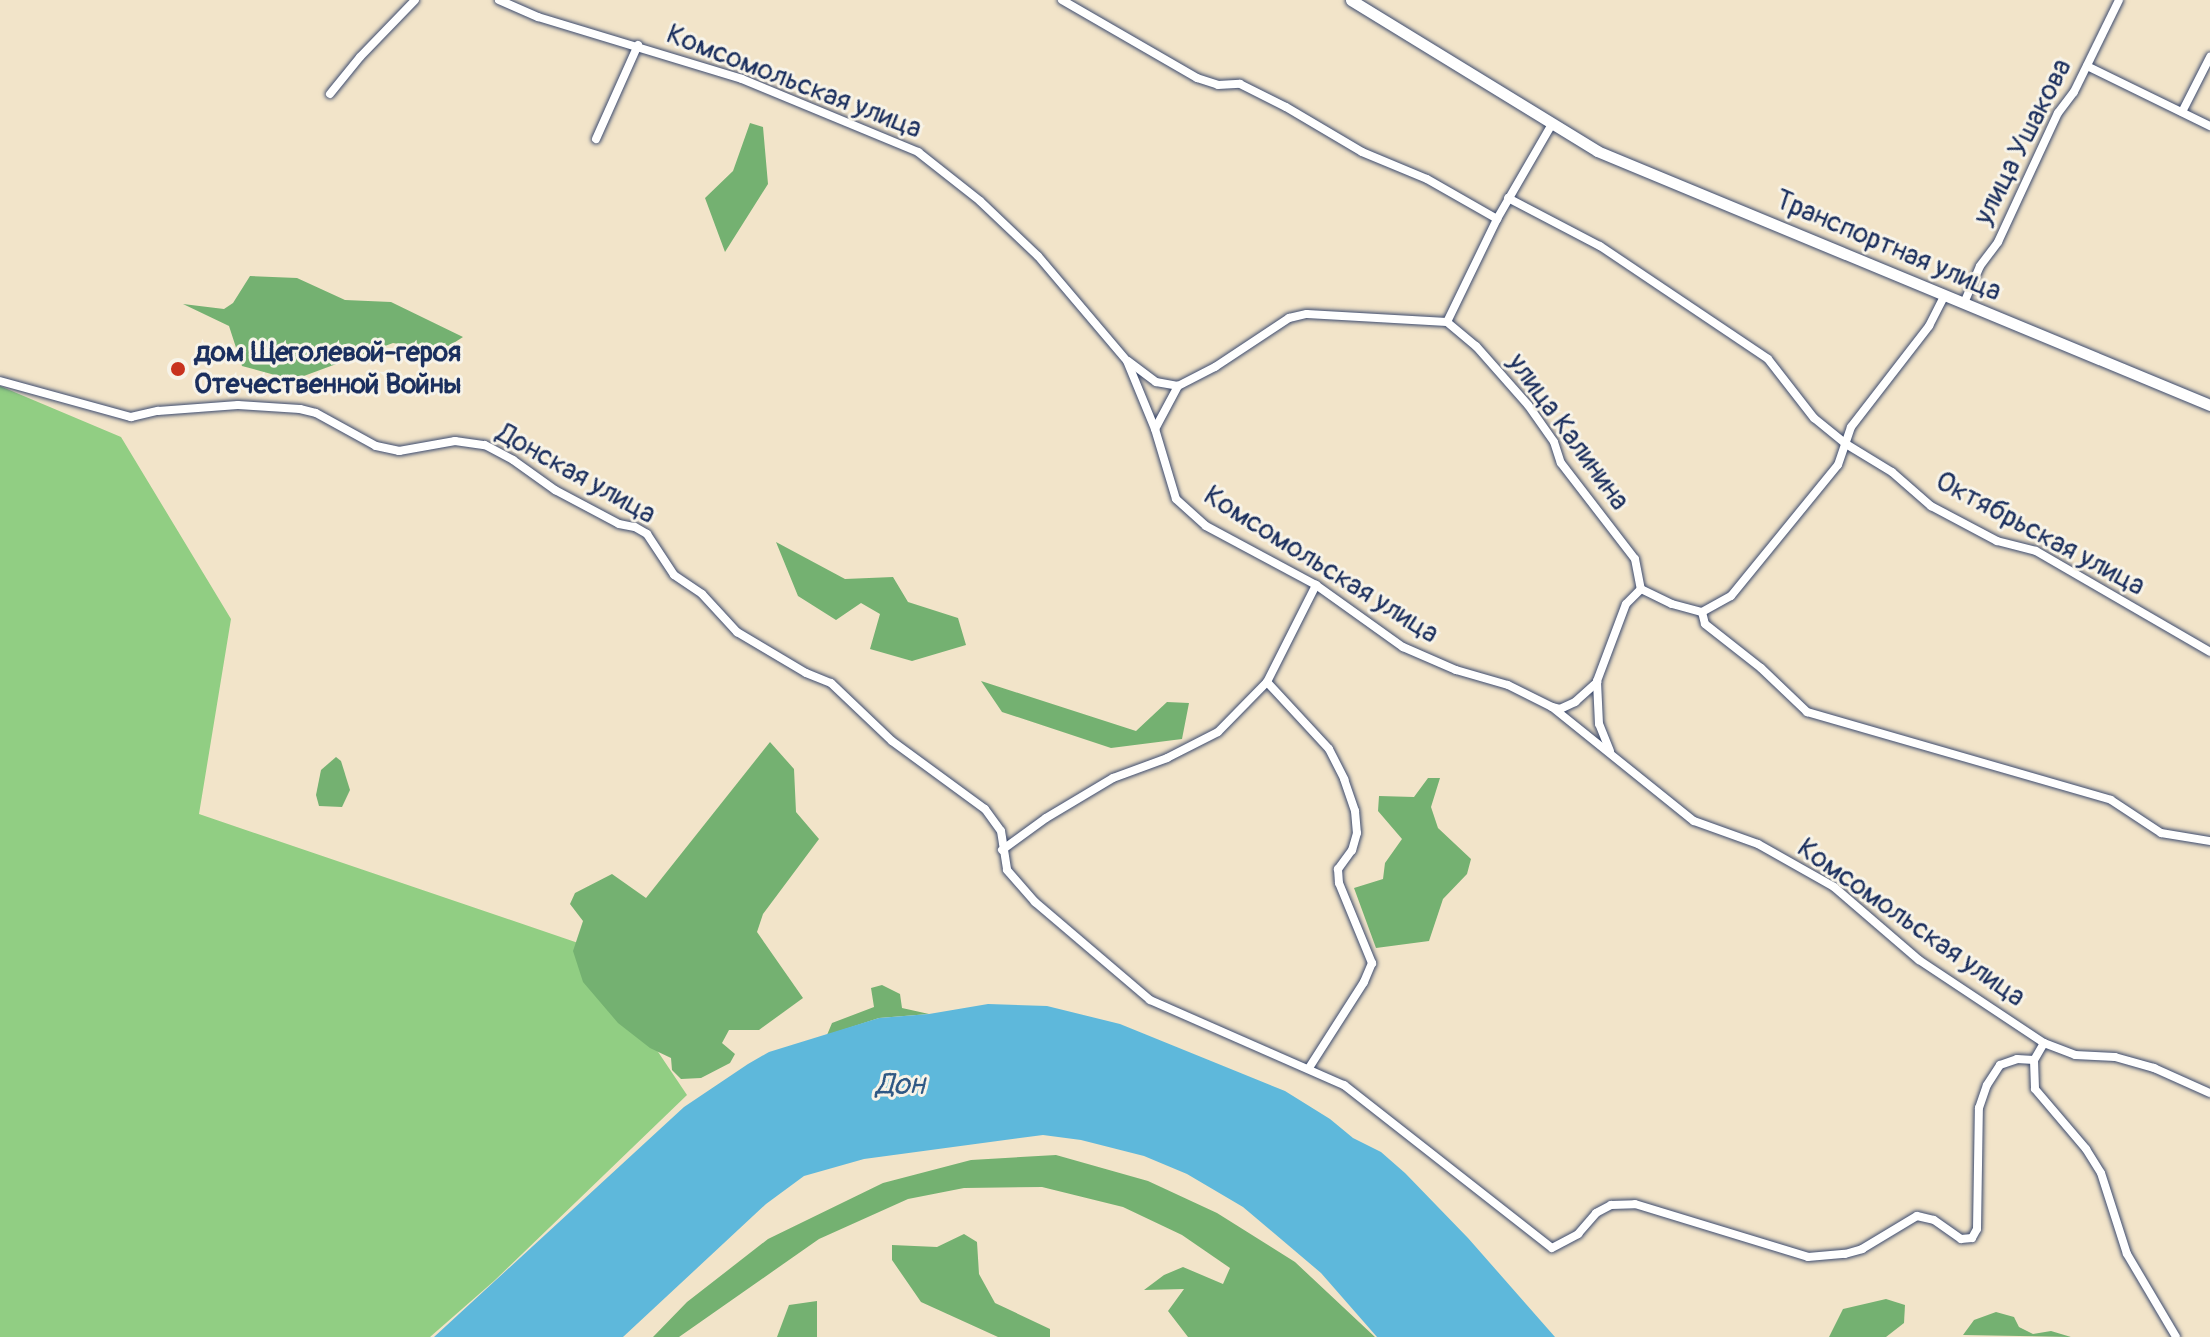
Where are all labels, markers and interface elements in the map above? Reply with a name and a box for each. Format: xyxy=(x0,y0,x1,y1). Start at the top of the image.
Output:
street label: Комсомольская улица xyxy=(662,18,926,146)
street label: улица Ушакова xyxy=(1967,53,2079,231)
street label: Транспортная улица xyxy=(1770,183,2006,309)
place label: дом Щеголевой-героя Отечественной Войны xyxy=(194,336,462,402)
street label: улица Калинина xyxy=(1500,347,1636,517)
marker: дом Щеголевой-героя Отечественной Войны xyxy=(169,360,187,378)
street label: Донская улица xyxy=(491,417,661,531)
street label: Октябрьская улица xyxy=(1930,465,2150,603)
street label: Комсомольская улица xyxy=(1197,479,1445,651)
street label: Комсомольская улица xyxy=(1791,832,2031,1014)
water label: Дон xyxy=(875,1067,925,1103)

